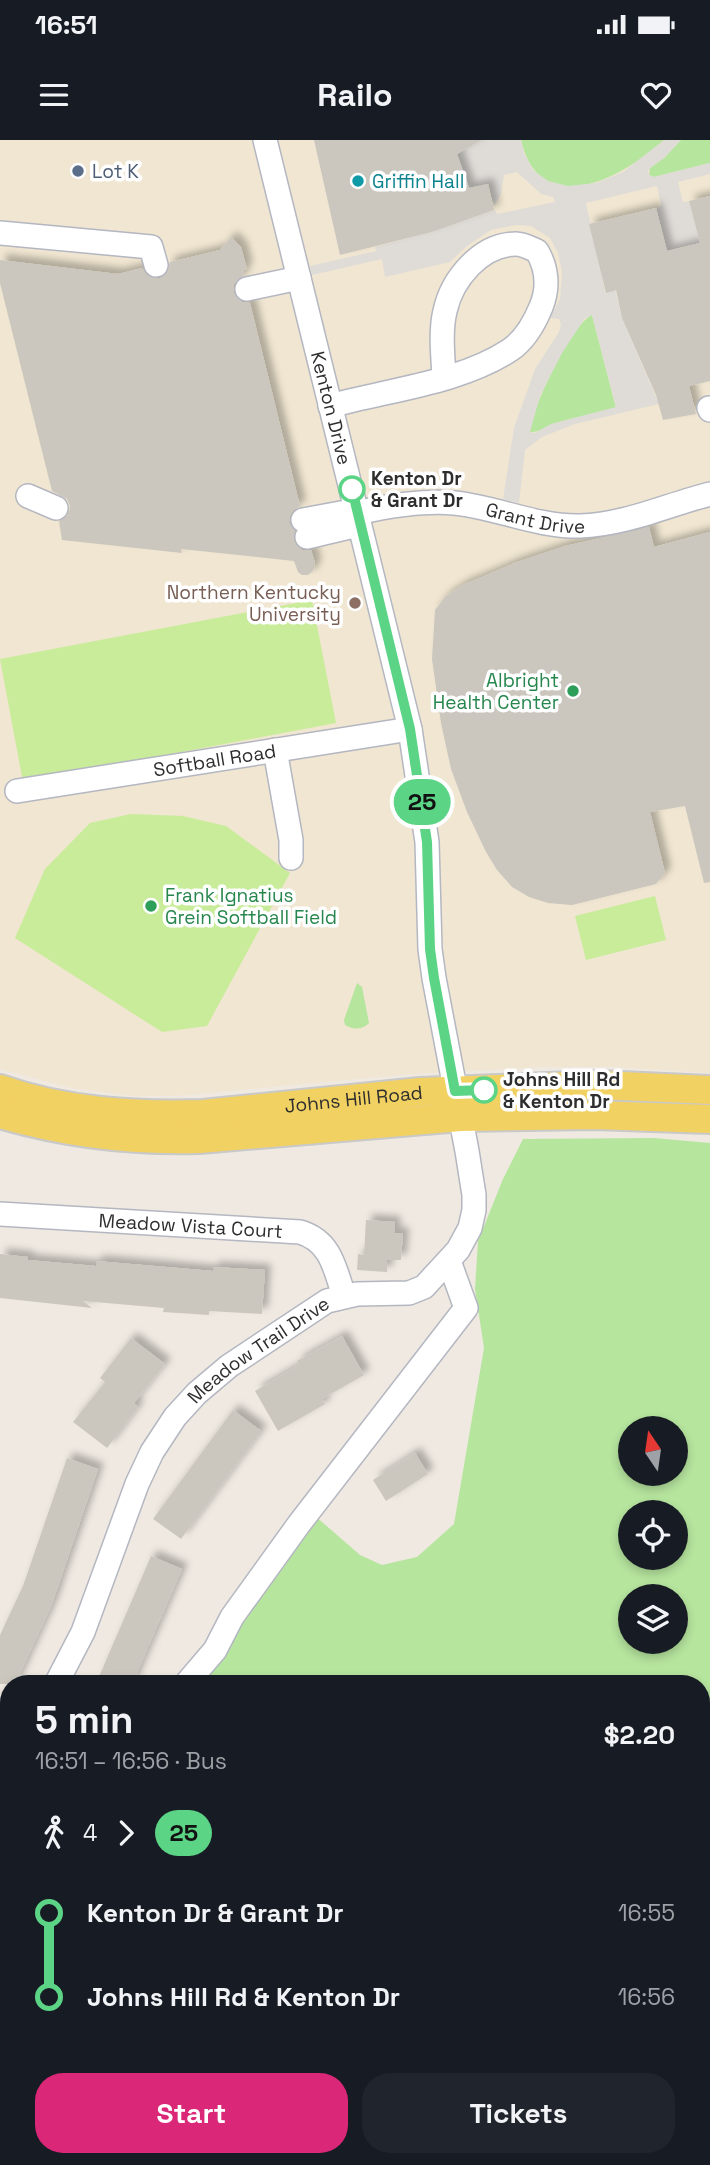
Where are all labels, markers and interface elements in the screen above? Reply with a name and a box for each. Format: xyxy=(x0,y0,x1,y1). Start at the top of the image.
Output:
text: 16:51 xyxy=(35,8,97,42)
text: Railo xyxy=(317,75,393,115)
icon: menu xyxy=(35,76,73,114)
icon: heart xyxy=(637,76,675,114)
place label: Lot K xyxy=(92,159,139,184)
marker: Lot K xyxy=(70,163,86,179)
place label: Griffin Hall xyxy=(372,169,464,194)
marker: Griffin Hall xyxy=(350,173,366,189)
street label: Kenton Drive xyxy=(305,349,357,467)
place label: Kenton Dr & Grant Dr xyxy=(371,466,463,513)
marker: Kenton Dr & Grant Dr xyxy=(339,476,365,502)
street label: Grant Drive xyxy=(483,496,585,539)
place label: Northern Kentucky University xyxy=(167,580,341,627)
marker: Northern Kentucky University xyxy=(347,595,363,611)
place label: Albright Health Center xyxy=(433,668,559,715)
marker: Albright Health Center xyxy=(565,683,581,699)
street label: Softball Road xyxy=(151,738,278,782)
line badge: 25 xyxy=(390,779,453,825)
text: 25 xyxy=(408,786,436,817)
place label: Frank Ignatius Grein Softball Field xyxy=(165,883,337,930)
marker: Frank Ignatius Grein Softball Field xyxy=(143,898,159,914)
place label: Johns Hill Rd & Kenton Dr xyxy=(503,1067,620,1114)
marker: Johns Hill Rd & Kenton Dr xyxy=(471,1077,497,1103)
street label: Johns Hill Road xyxy=(283,1079,424,1118)
street label: Meadow Vista Court xyxy=(98,1207,283,1243)
street label: Meadow Trail Drive xyxy=(181,1290,334,1408)
north arrow xyxy=(618,1416,688,1486)
map controls xyxy=(618,1416,688,1654)
button: locate xyxy=(618,1500,688,1570)
button: layers xyxy=(618,1584,688,1654)
text: 5 min xyxy=(35,1696,133,1744)
text: $2.20 xyxy=(604,1718,675,1752)
text: 16:51 – 16:56 · Bus xyxy=(35,1746,227,1776)
icon: walk xyxy=(35,1814,73,1852)
icon: forward xyxy=(107,1814,145,1852)
text: 25 xyxy=(169,1817,198,1848)
text: 4 xyxy=(83,1818,97,1848)
text: Kenton Dr & Grant Dr xyxy=(87,1896,344,1930)
text: 16:55 xyxy=(618,1898,675,1928)
text: Johns Hill Rd & Kenton Dr xyxy=(87,1980,400,2014)
text: 16:56 xyxy=(618,1982,675,2012)
button: Start xyxy=(35,2073,348,2153)
button: Tickets xyxy=(362,2073,675,2153)

